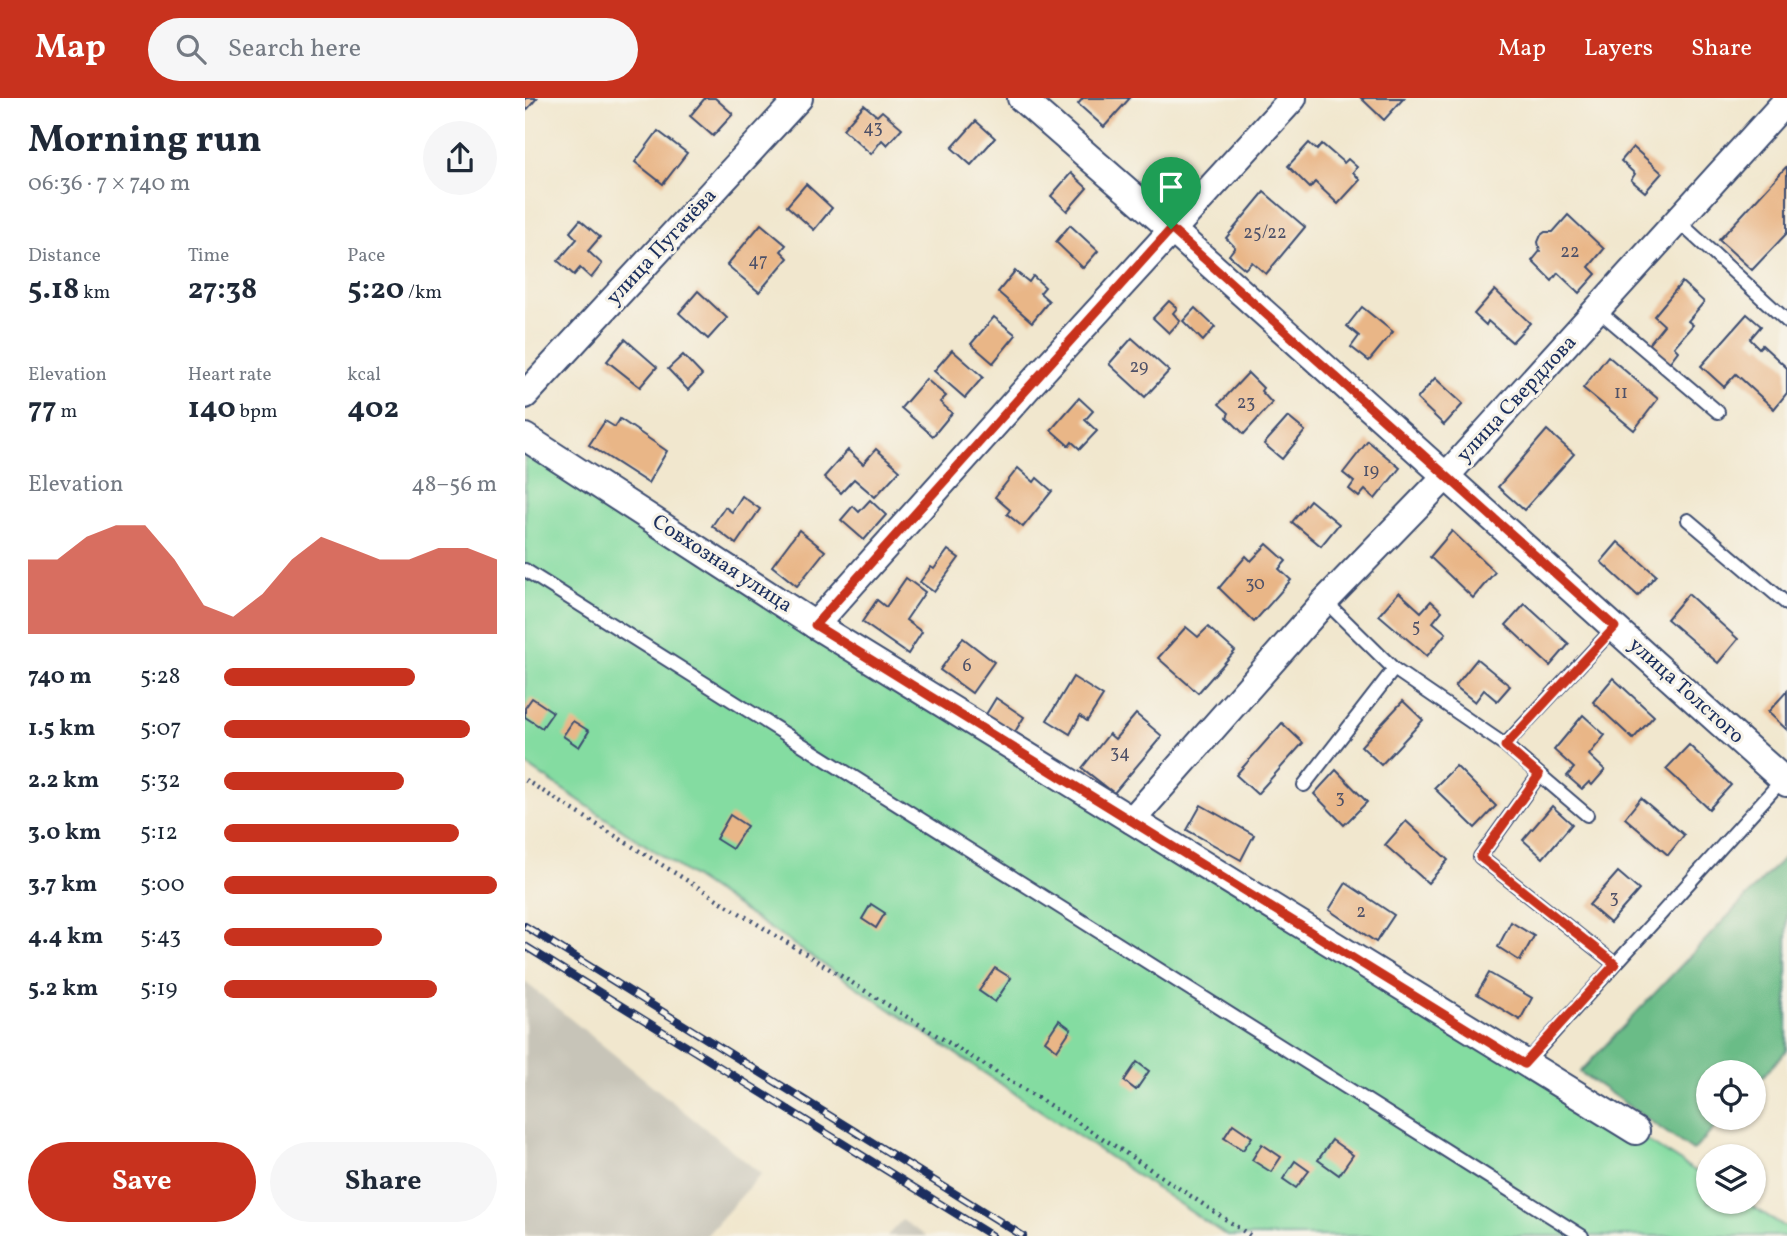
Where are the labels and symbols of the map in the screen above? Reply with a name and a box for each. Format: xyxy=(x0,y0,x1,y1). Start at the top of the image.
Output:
house number: 43 xyxy=(863,116,883,141)
pin xyxy=(1141,157,1201,229)
street label: улица Пугачёва xyxy=(600,182,724,312)
house number: 25/22 xyxy=(1243,221,1287,246)
house number: 22 xyxy=(1560,240,1580,265)
house number: 47 xyxy=(748,249,768,274)
street label: улица Свердлова xyxy=(1450,329,1584,469)
house number: 29 xyxy=(1130,355,1148,380)
house number: 11 xyxy=(1614,381,1628,406)
house number: 23 xyxy=(1237,391,1255,416)
house number: 19 xyxy=(1363,459,1379,484)
street label: Совхозная улица xyxy=(646,508,798,620)
house number: 30 xyxy=(1245,572,1265,597)
house number: 5 xyxy=(1412,615,1420,640)
street label: улица Толстого xyxy=(1622,631,1750,751)
house number: 6 xyxy=(962,654,972,679)
house number: 34 xyxy=(1110,741,1130,766)
house number: 3 xyxy=(1335,786,1345,811)
house number: 3 xyxy=(1609,886,1619,911)
house number: 2 xyxy=(1356,900,1366,925)

